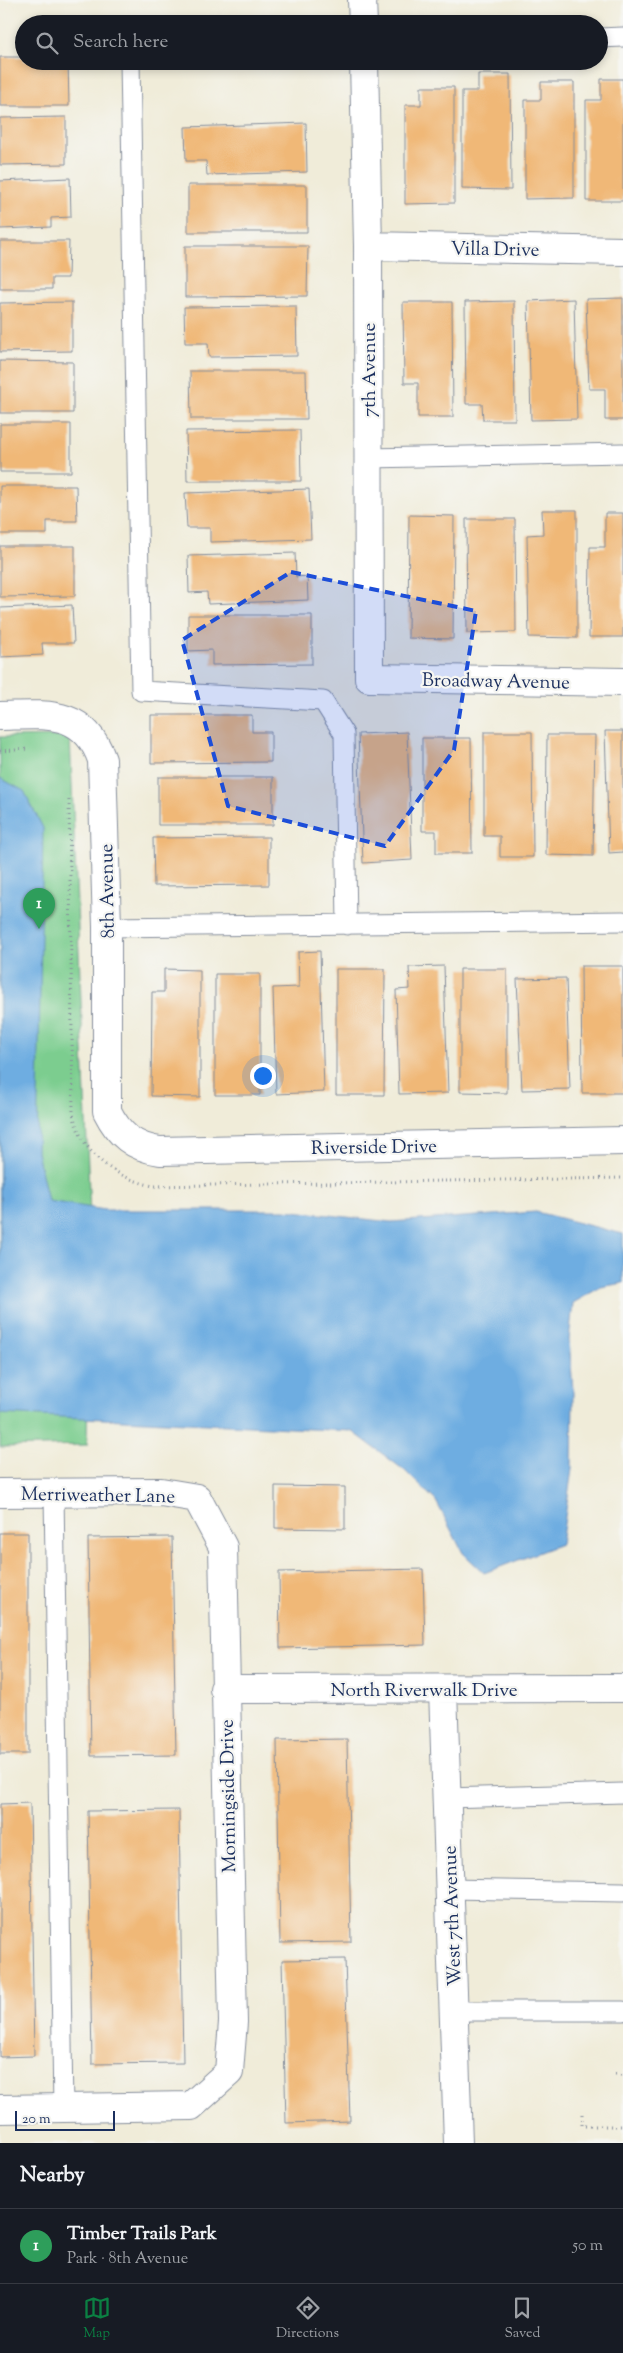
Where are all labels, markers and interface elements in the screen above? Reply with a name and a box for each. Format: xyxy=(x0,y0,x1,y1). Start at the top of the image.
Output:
search box xyxy=(15,15,608,70)
icon: search xyxy=(33,29,61,57)
text: Search here xyxy=(73,29,168,56)
street label: Villa Drive xyxy=(450,236,540,265)
street label: 7th Avenue xyxy=(357,323,384,417)
street label: Broadway Avenue xyxy=(422,668,570,697)
street label: 8th Avenue xyxy=(94,843,123,939)
pin: 1 xyxy=(23,888,55,929)
your location xyxy=(250,1063,276,1089)
street label: Riverside Drive xyxy=(311,1134,438,1163)
street label: Merriweather Lane xyxy=(21,1482,175,1511)
street label: North Riverwalk Drive xyxy=(331,1678,518,1705)
street label: Morningside Drive xyxy=(215,1719,244,1873)
street label: West 7th Avenue xyxy=(438,1845,469,1987)
scale bar xyxy=(15,2108,115,2131)
text: 20 m xyxy=(22,2110,51,2130)
text: Nearby xyxy=(20,2161,85,2191)
text: Timber Trails Park xyxy=(67,2221,217,2248)
text: 1 xyxy=(33,2235,39,2258)
text: 50 m xyxy=(572,2235,603,2258)
text: Park · 8th Avenue xyxy=(67,2248,188,2271)
tab: Map xyxy=(83,2294,111,2344)
tab: Directions xyxy=(276,2294,339,2344)
tab: Saved xyxy=(504,2294,540,2344)

